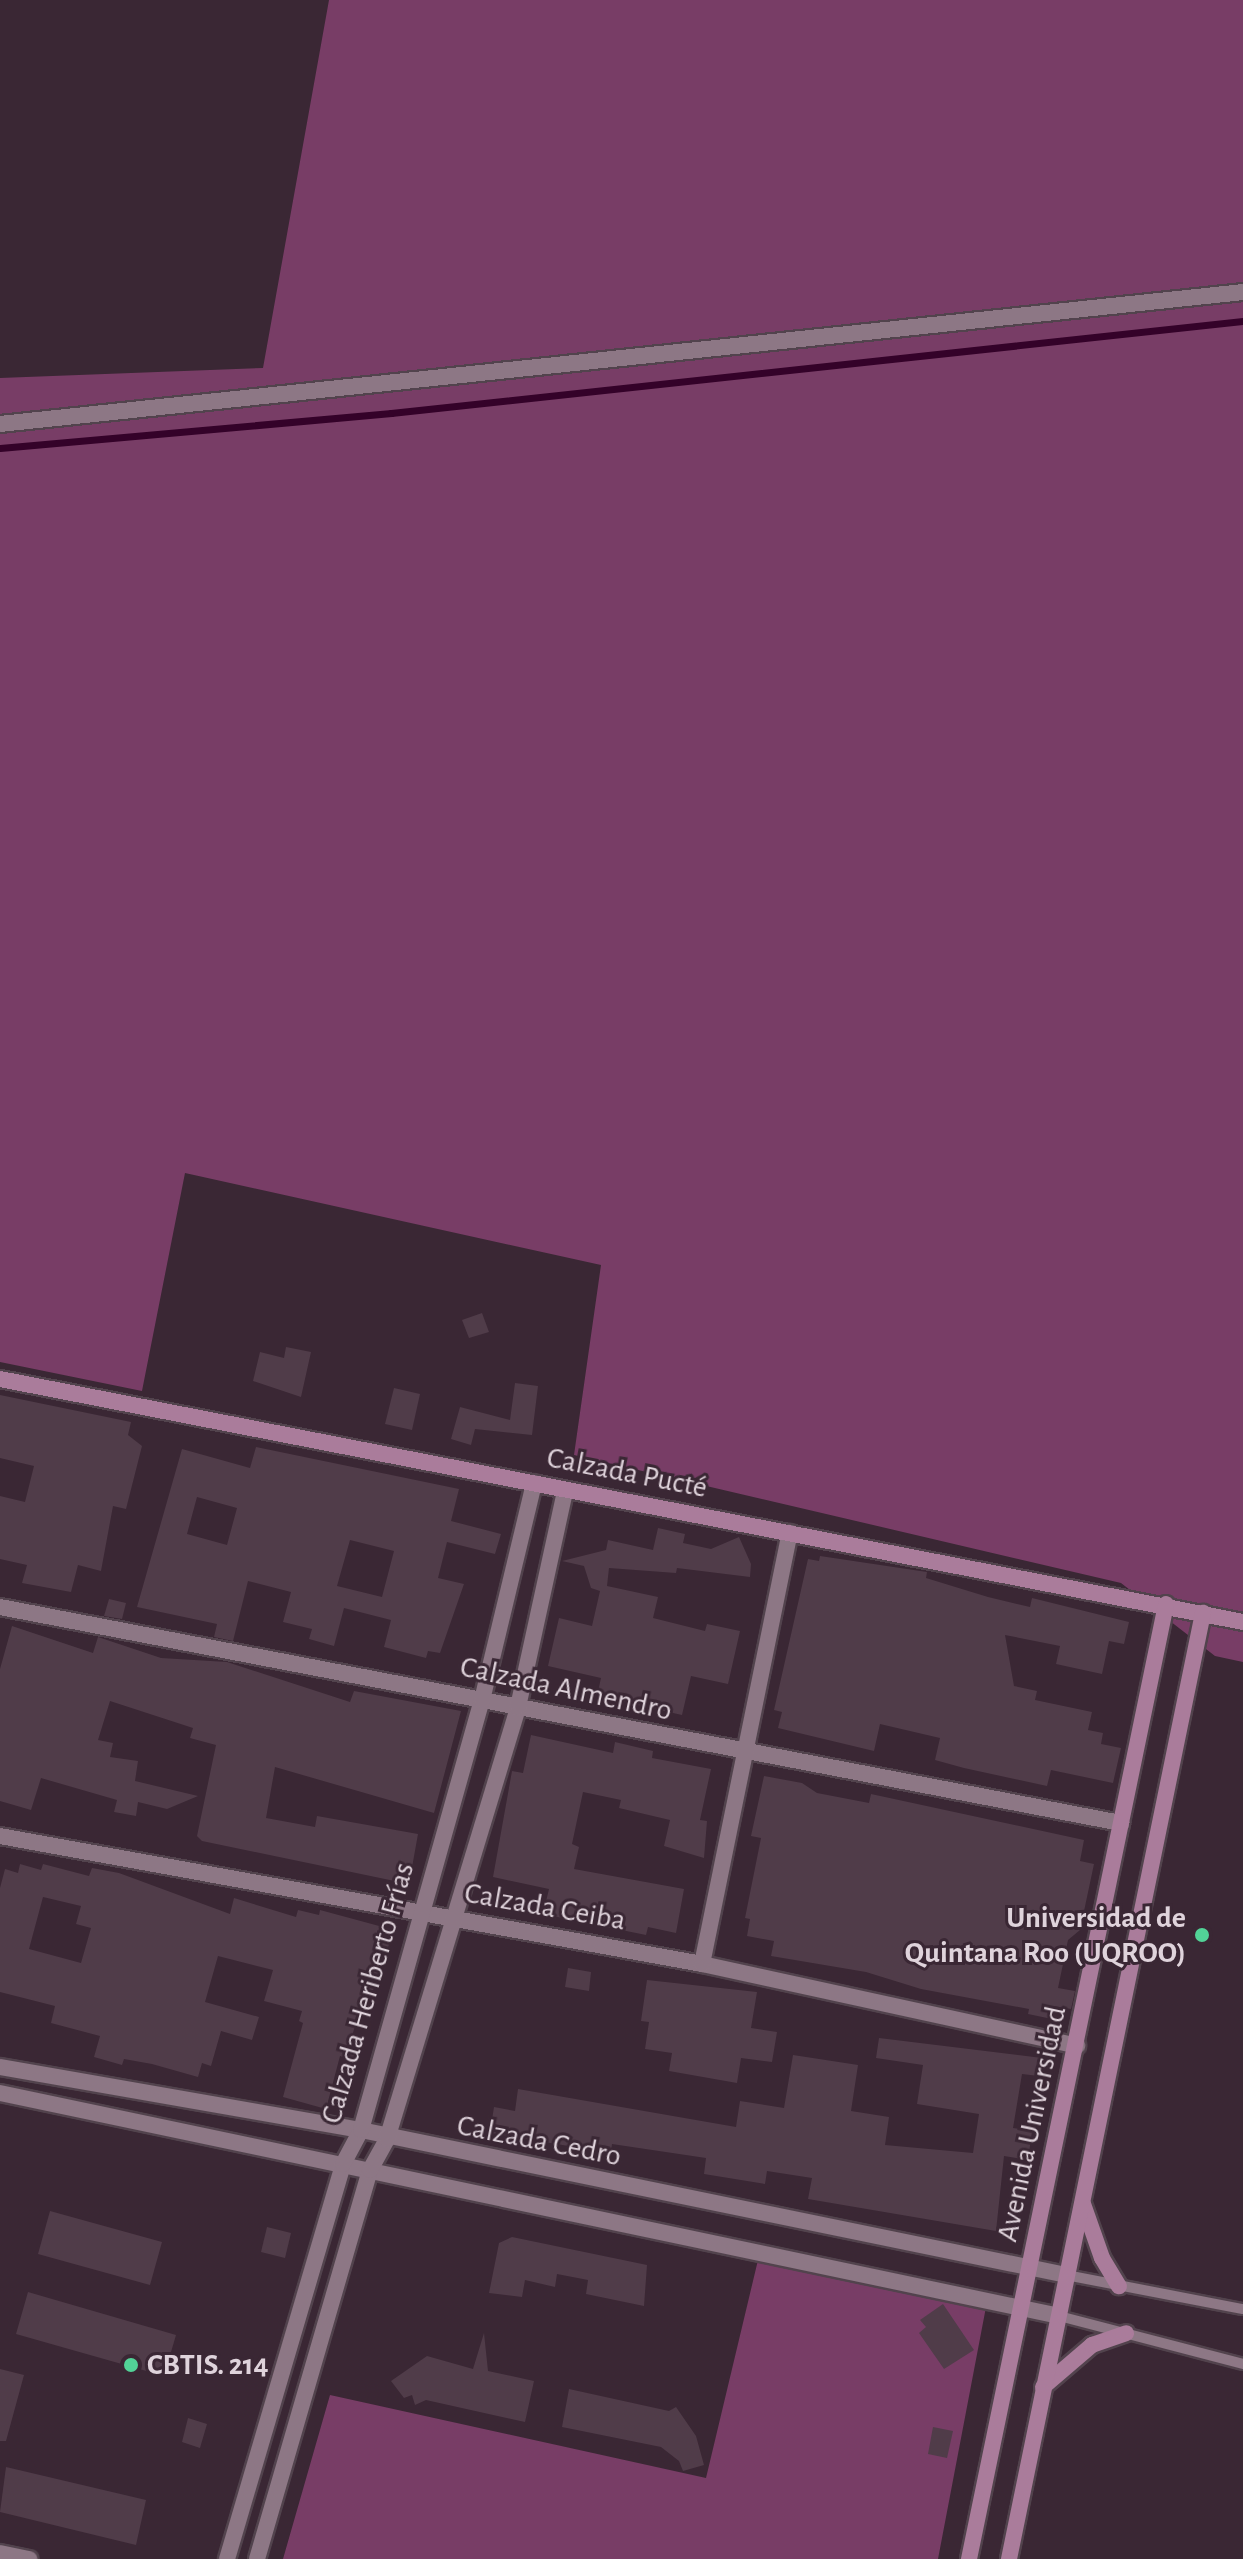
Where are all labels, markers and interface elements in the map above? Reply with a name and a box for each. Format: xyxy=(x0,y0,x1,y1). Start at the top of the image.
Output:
street label: Calzada Pucté xyxy=(544,1440,710,1506)
street label: Calzada Almendro xyxy=(457,1649,675,1729)
street label: Calzada Heriberto Frías xyxy=(314,1858,422,2128)
street label: Calzada Ceiba xyxy=(462,1875,628,1939)
place label: Universidad de Quintana Roo (UQROO) xyxy=(905,1900,1186,1970)
marker: Universidad de Quintana Roo (UQROO) xyxy=(1193,1926,1211,1944)
street label: Avenida Universidad xyxy=(989,2003,1075,2245)
street label: Calzada Cedro xyxy=(454,2107,624,2175)
place label: CBTIS. 214 xyxy=(147,2347,269,2383)
marker: CBTIS. 214 xyxy=(122,2356,140,2374)

